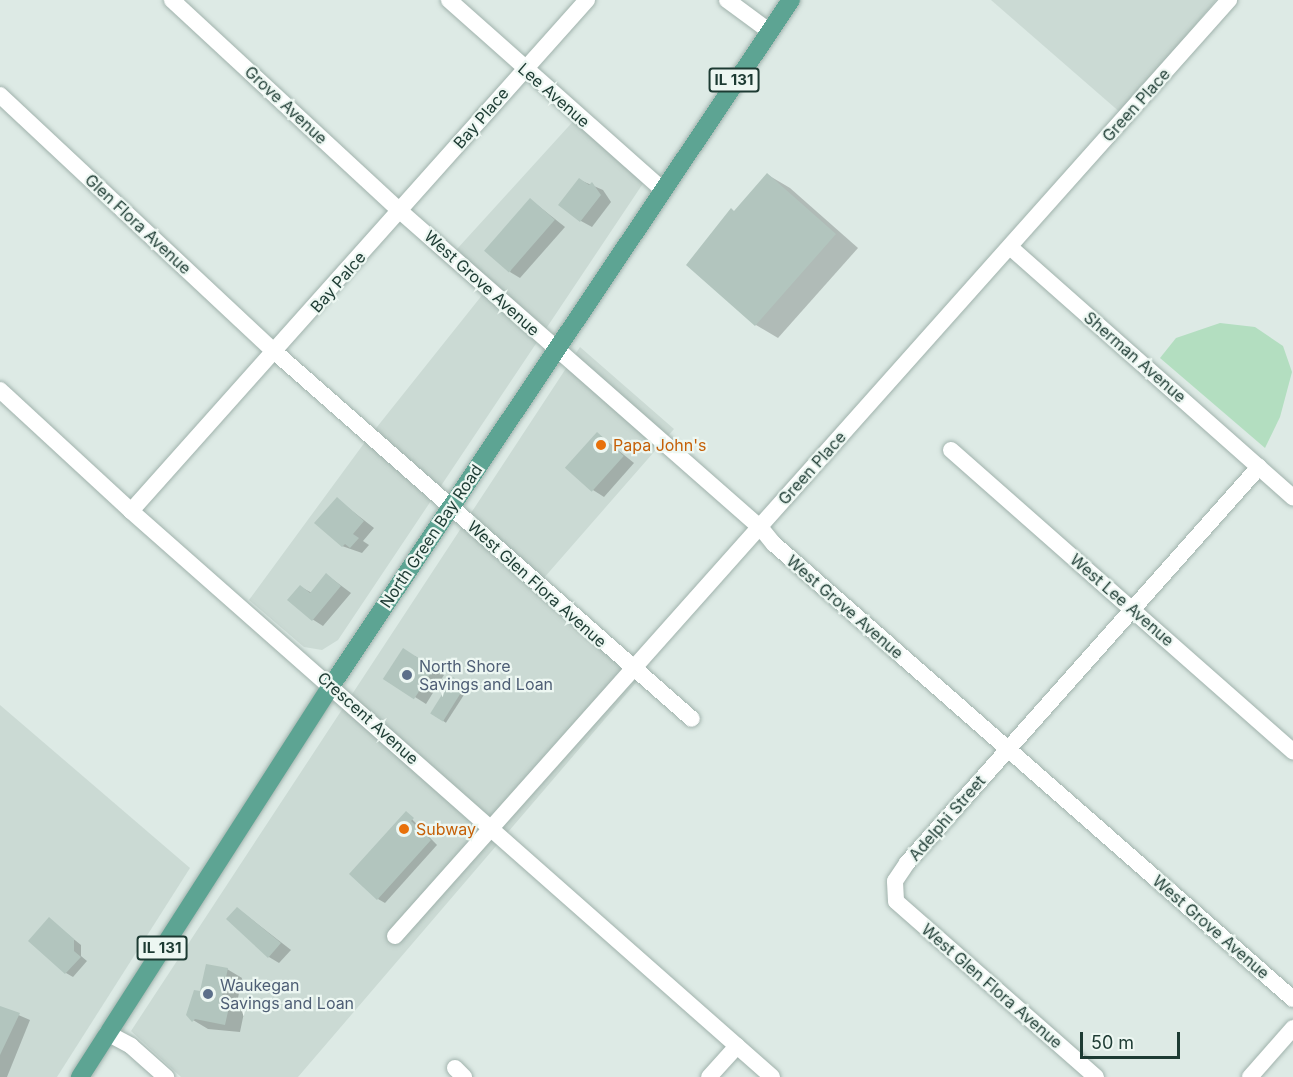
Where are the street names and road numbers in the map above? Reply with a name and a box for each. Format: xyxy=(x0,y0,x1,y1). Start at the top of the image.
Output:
street label: Lee Avenue xyxy=(514,59,594,131)
street label: Grove Avenue xyxy=(241,62,331,148)
street label: Green Place xyxy=(1098,64,1174,146)
road number: IL 131 xyxy=(708,68,760,92)
street label: Bay Place xyxy=(449,84,513,152)
street label: Glen Flora Avenue xyxy=(81,170,195,278)
street label: West Grove Avenue xyxy=(421,226,543,340)
street label: Bay Palce xyxy=(306,248,370,316)
street label: Sherman Avenue xyxy=(1080,308,1190,406)
street label: Green Place xyxy=(774,427,850,509)
street label: North Green Bay Road xyxy=(376,461,486,611)
street label: West Glen Flora Avenue xyxy=(464,517,610,651)
street label: West Lee Avenue xyxy=(1066,550,1178,650)
street label: West Grove Avenue xyxy=(783,551,907,663)
street label: Crescent Avenue xyxy=(314,668,422,768)
street label: Adelphi Street xyxy=(905,771,989,865)
street label: West Grove Avenue xyxy=(1149,871,1273,983)
street label: West Glen Flora Avenue xyxy=(918,920,1066,1052)
road number: IL 131 xyxy=(136,936,188,960)

